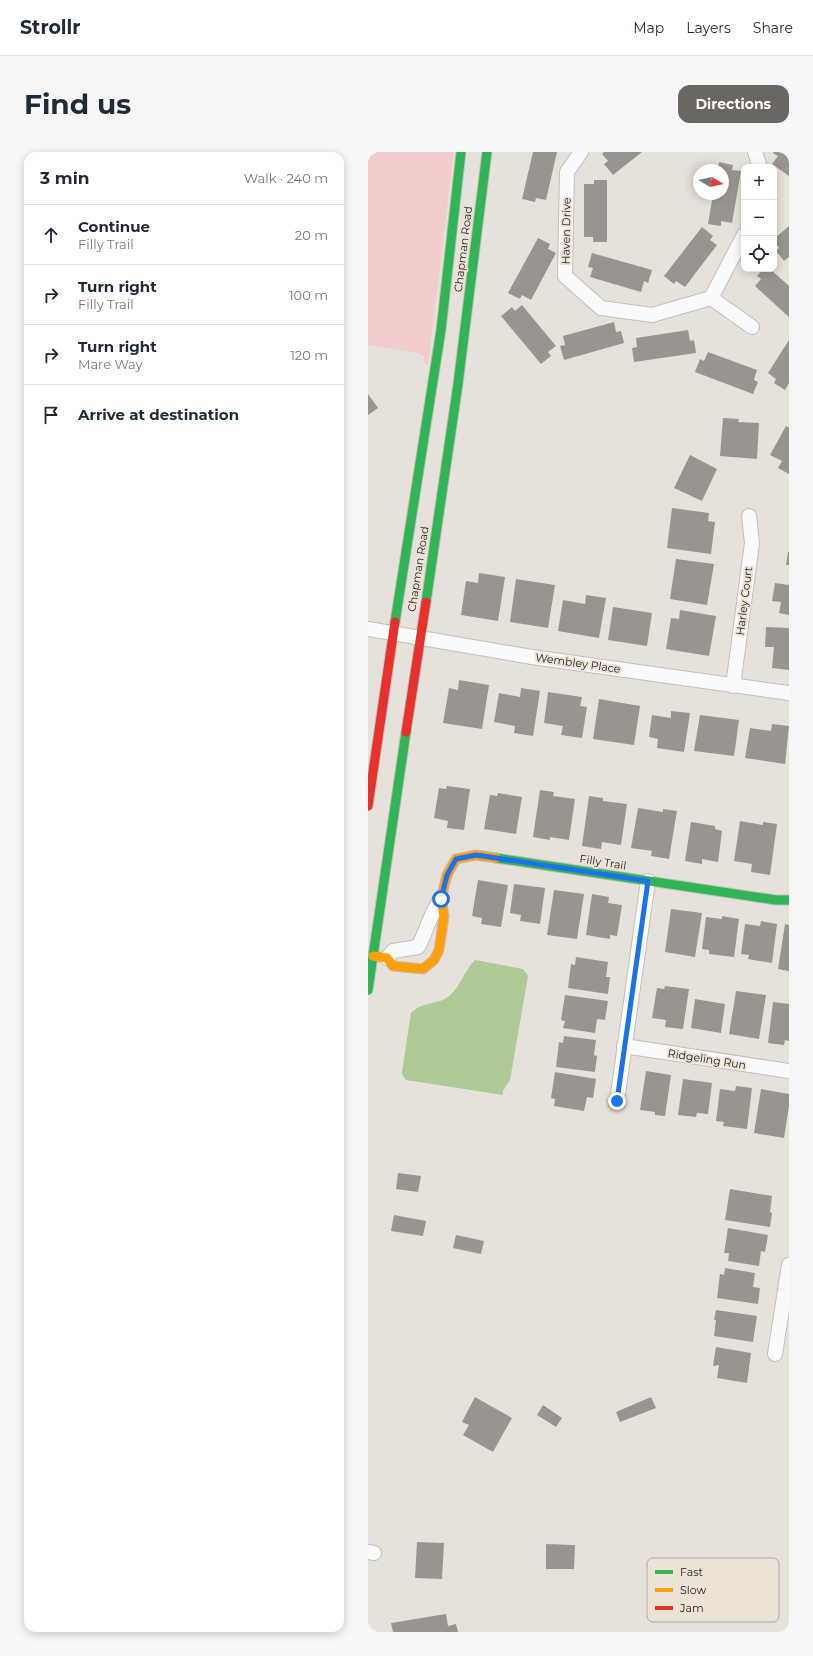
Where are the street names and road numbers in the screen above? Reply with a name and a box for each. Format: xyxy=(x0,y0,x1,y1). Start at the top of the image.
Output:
street label: Haven Drive xyxy=(558,197,574,265)
street label: Chapman Road xyxy=(451,205,475,293)
street label: Chapman Road xyxy=(404,525,432,613)
street label: Harley Court xyxy=(733,565,755,636)
street label: Wembley Place xyxy=(535,650,622,676)
street label: Filly Trail xyxy=(579,851,627,873)
street label: Ridgeling Run xyxy=(667,1046,747,1072)

